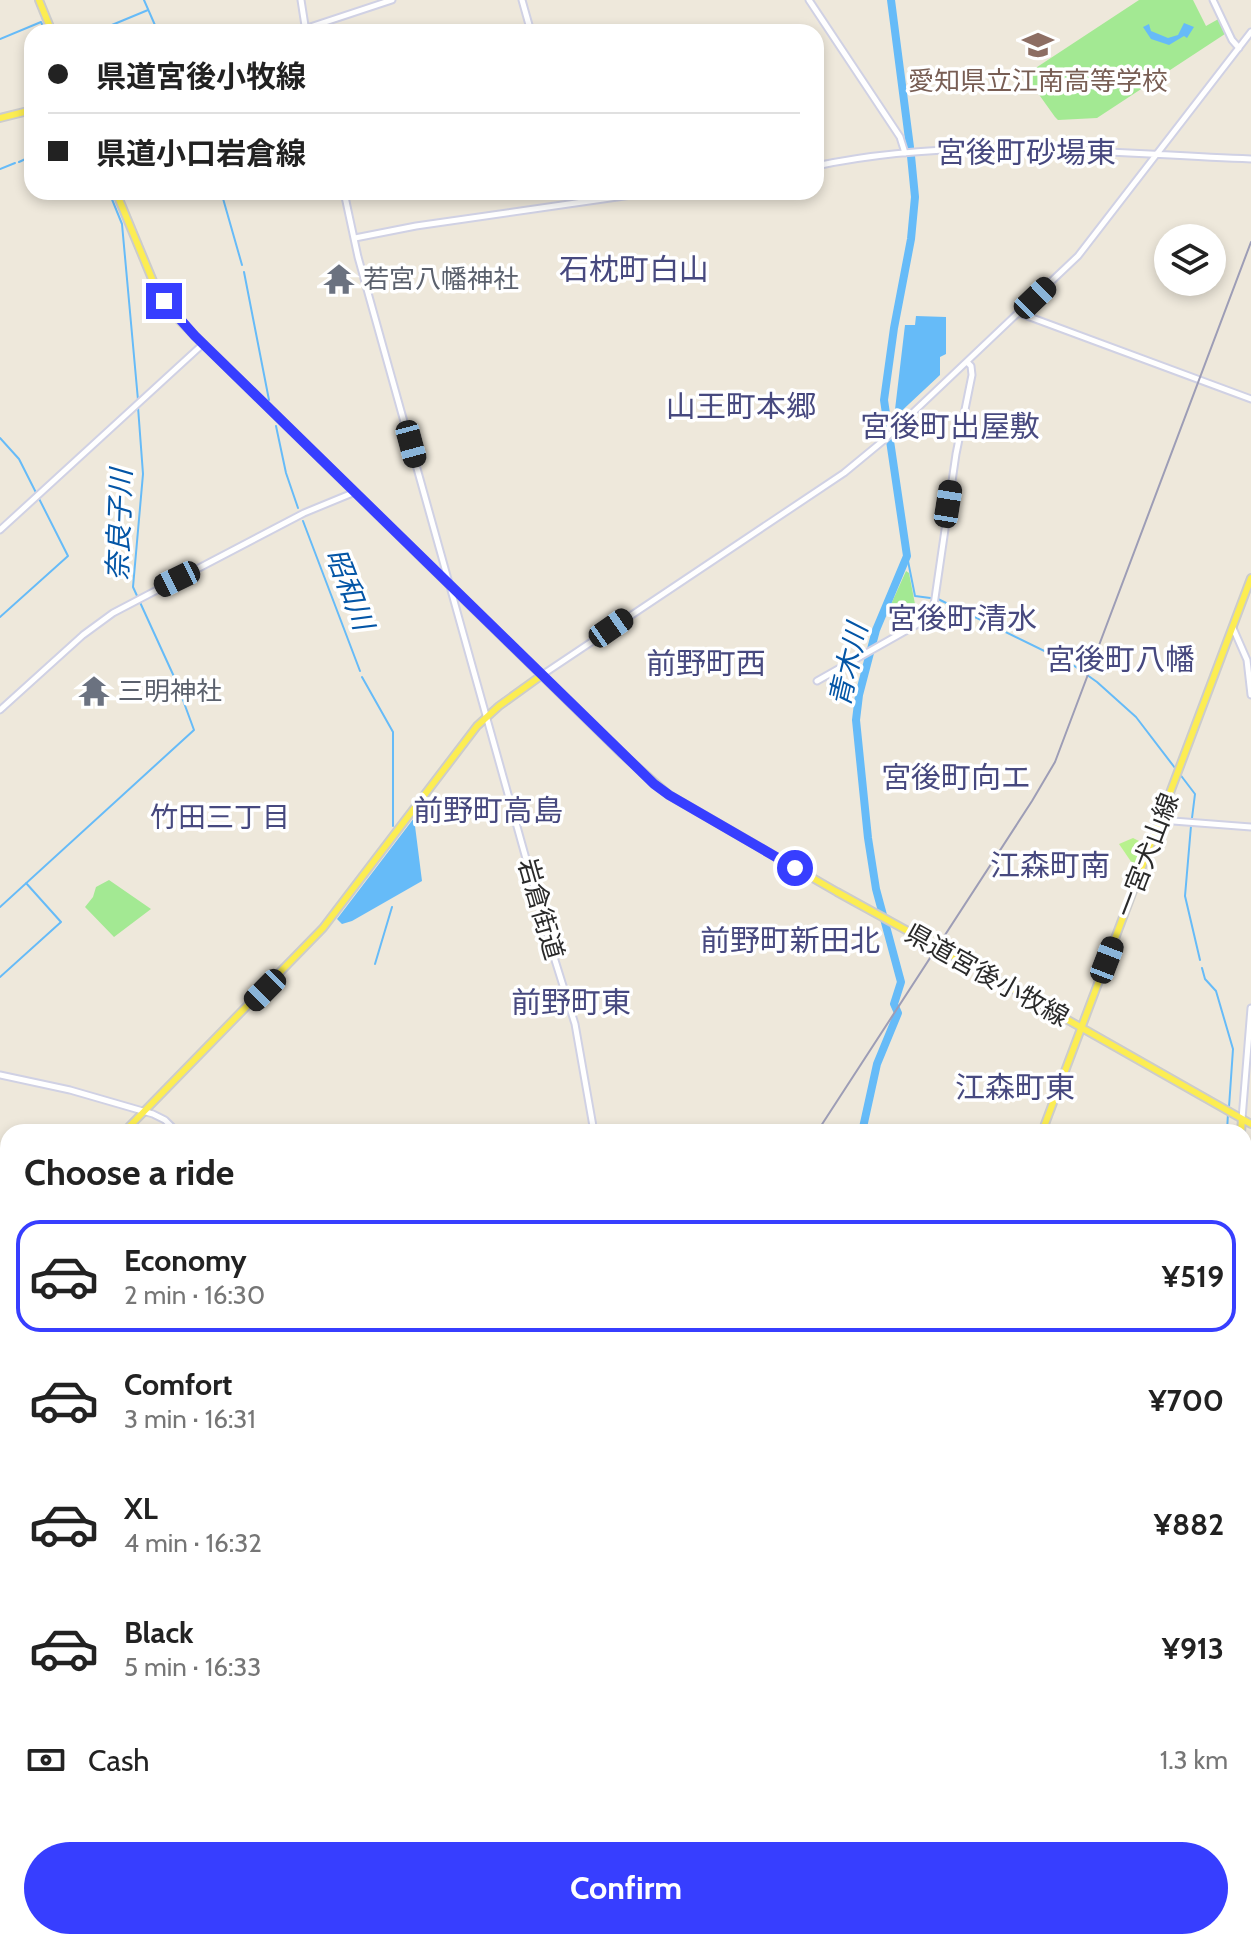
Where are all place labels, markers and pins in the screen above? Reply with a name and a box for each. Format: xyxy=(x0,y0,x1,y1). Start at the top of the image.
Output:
school or university icon: 愛知県立江南高等学校 xyxy=(1021,28,1055,62)
place label: 愛知県立江南高等学校 xyxy=(908,65,1168,97)
temple icon: 若宮八幡神社 xyxy=(322,262,356,296)
place label: 若宮八幡神社 xyxy=(363,263,519,295)
temple icon: 三明神社 xyxy=(77,674,111,708)
place label: 三明神社 xyxy=(118,675,222,707)

